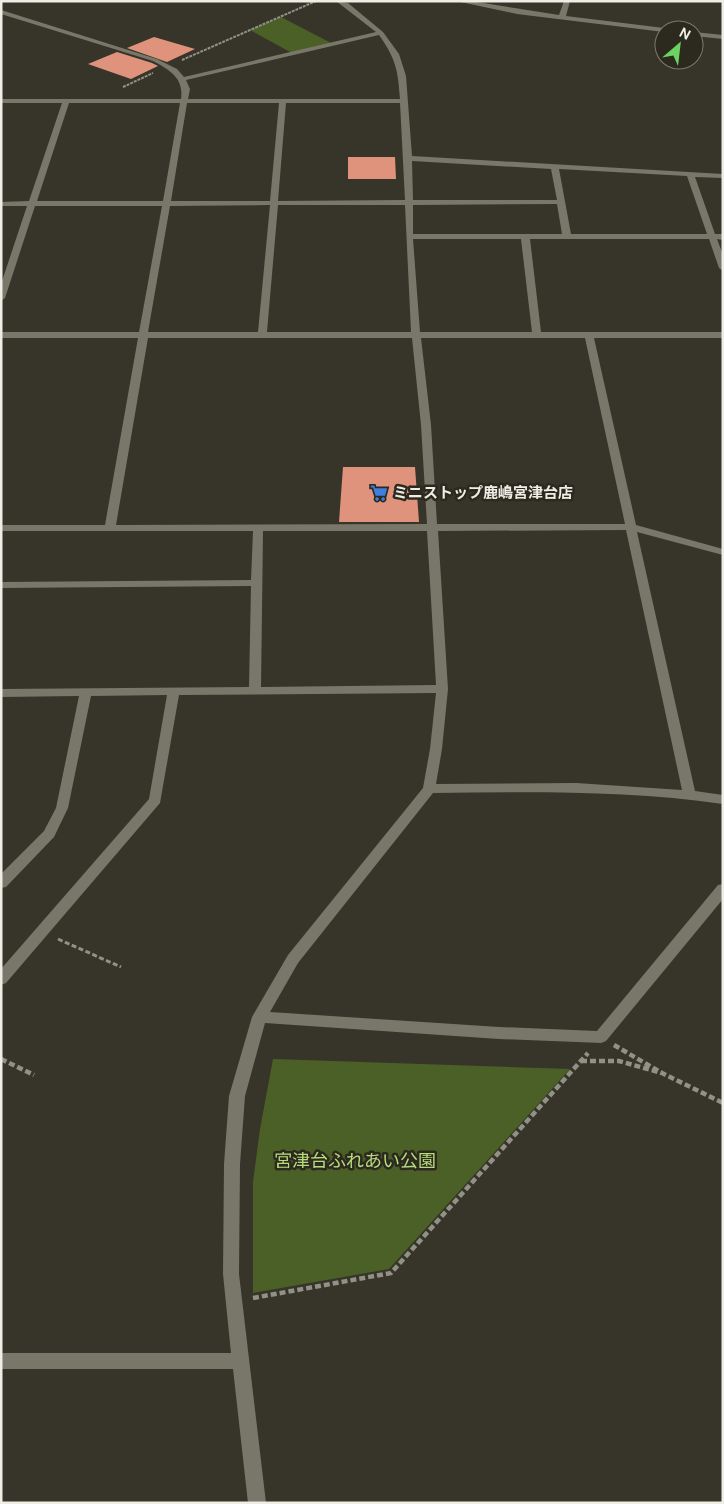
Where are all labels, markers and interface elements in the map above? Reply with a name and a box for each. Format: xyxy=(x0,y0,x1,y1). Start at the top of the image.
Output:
north arrow xyxy=(654,20,704,70)
text: N xyxy=(676,23,694,44)
supermarket icon: ミニストップ鹿嶋宮津台店 xyxy=(369,483,389,503)
place label: ミニストップ鹿嶋宮津台店 xyxy=(393,483,573,503)
park label: 宮津台ふれあい公園 xyxy=(274,1149,436,1173)

